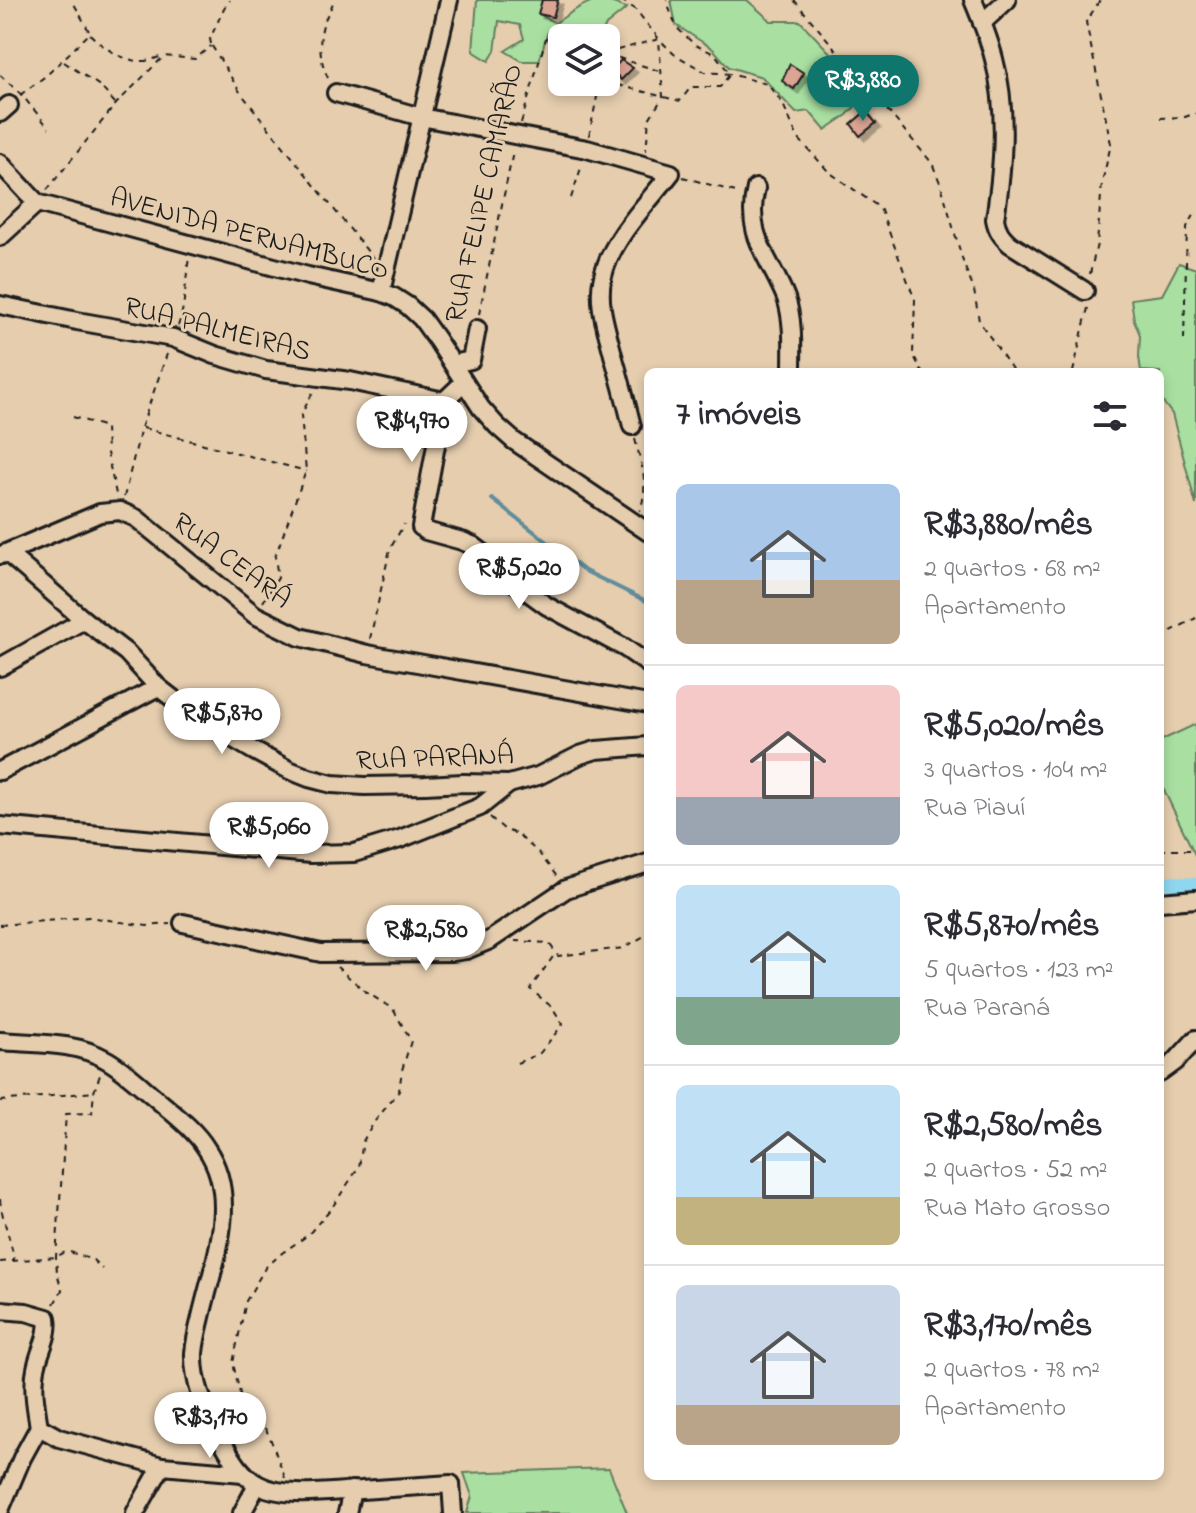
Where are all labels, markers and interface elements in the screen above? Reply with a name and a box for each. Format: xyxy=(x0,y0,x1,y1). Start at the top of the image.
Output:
map controls xyxy=(548,24,620,96)
button: layers xyxy=(548,24,620,96)
pin: R$3,880 xyxy=(789,55,937,123)
street label: RUA FELIPE CAMARÃO xyxy=(436,60,535,327)
text: R$3,880 xyxy=(825,62,901,100)
street label: AVENIDA PERNAMBUCO xyxy=(105,178,393,292)
street label: RUA PALMEIRAS xyxy=(120,287,315,373)
text: 7 imóveis xyxy=(676,391,802,441)
icon: filters xyxy=(1088,394,1132,438)
pin: R$4,970 xyxy=(338,396,486,464)
text: R$4,970 xyxy=(374,403,450,441)
text: R$3,880/mês xyxy=(924,501,1093,551)
street label: RUA CEARÁ xyxy=(163,503,299,620)
icon: home xyxy=(740,516,836,612)
pin: R$5,020 xyxy=(445,543,593,611)
text: R$5,020 xyxy=(477,550,561,588)
text: 2 quartos · 68 m² xyxy=(924,551,1101,589)
text: Apartamento xyxy=(924,589,1066,627)
pin: R$5,870 xyxy=(148,688,296,756)
text: R$5,870 xyxy=(181,695,263,733)
text: R$5,020/mês xyxy=(924,702,1104,752)
icon: home xyxy=(740,717,836,813)
street label: RUA PARANÁ xyxy=(355,736,515,783)
text: 3 quartos · 104 m² xyxy=(924,752,1108,790)
text: Rua Piauí xyxy=(924,790,1025,828)
pin: R$5,060 xyxy=(195,802,343,870)
text: R$5,060 xyxy=(227,809,311,847)
text: R$5,870/mês xyxy=(924,902,1100,952)
pin: R$2,580 xyxy=(352,905,500,973)
text: R$2,580 xyxy=(384,912,468,950)
icon: home xyxy=(740,917,836,1013)
text: 5 quartos · 123 m² xyxy=(924,952,1113,990)
text: Rua Paraná xyxy=(924,990,1049,1028)
text: R$2,580/mês xyxy=(924,1102,1102,1152)
icon: home xyxy=(740,1117,836,1213)
text: 2 quartos · 52 m² xyxy=(924,1152,1107,1190)
text: Rua Mato Grosso xyxy=(924,1190,1110,1228)
text: R$3,170/mês xyxy=(924,1302,1092,1352)
icon: home xyxy=(740,1317,836,1413)
text: 2 quartos · 78 m² xyxy=(924,1352,1100,1390)
text: Apartamento xyxy=(924,1390,1066,1428)
pin: R$3,170 xyxy=(136,1392,284,1460)
text: R$3,170 xyxy=(172,1399,248,1437)

